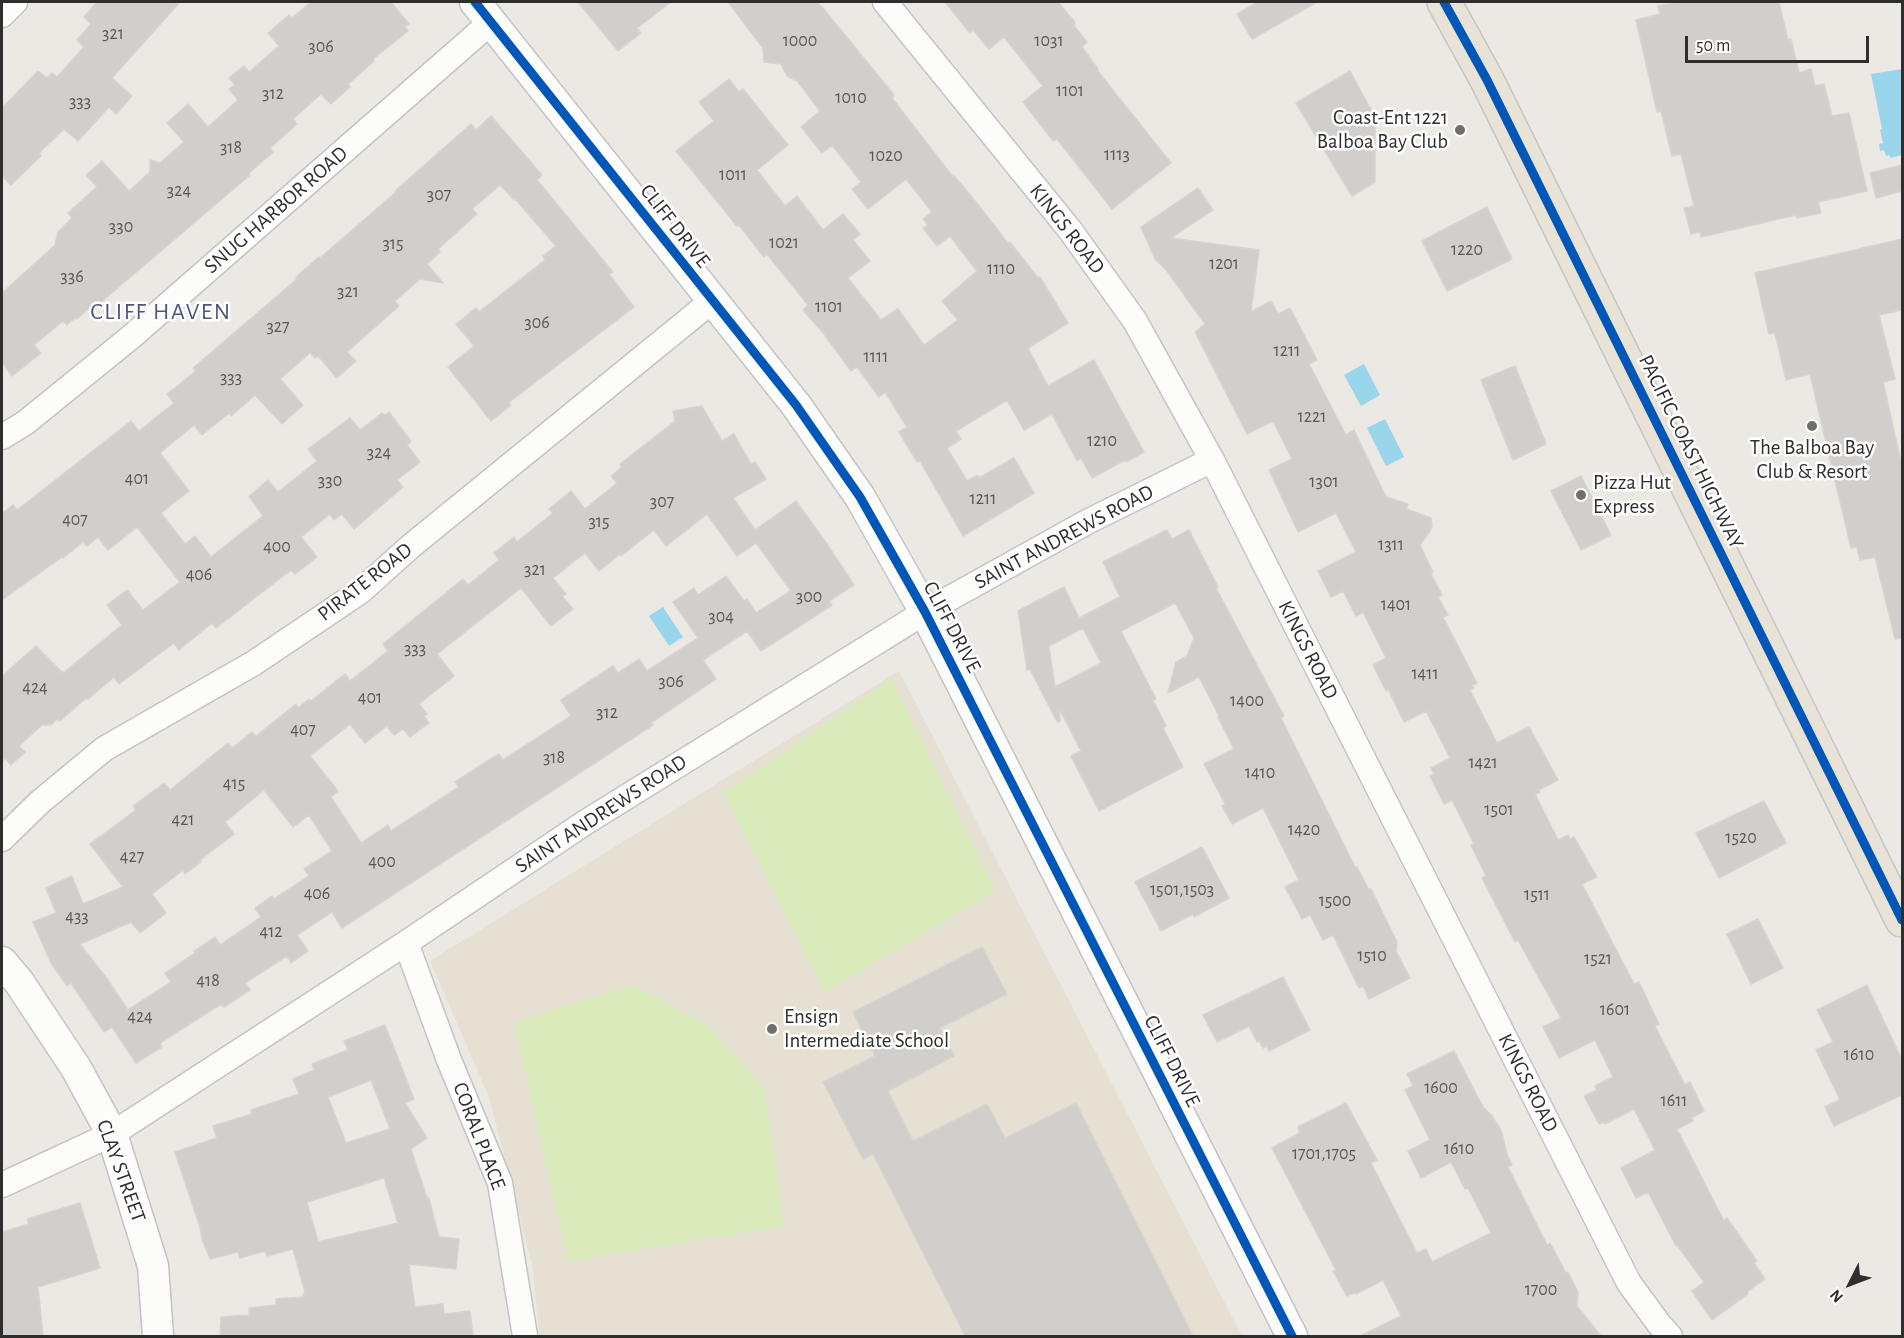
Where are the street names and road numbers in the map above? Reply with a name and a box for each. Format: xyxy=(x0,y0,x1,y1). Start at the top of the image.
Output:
street label: SNUG HARBOR ROAD xyxy=(199,141,353,279)
street label: CLIFF DRIVE xyxy=(634,179,716,273)
street label: KINGS ROAD xyxy=(1024,179,1110,279)
street label: PACIFIC COAST HIGHWAY xyxy=(1633,351,1749,553)
street label: SAINT ANDREWS ROAD xyxy=(970,479,1158,595)
street label: PIRATE ROAD xyxy=(313,537,417,627)
street label: CLIFF DRIVE xyxy=(918,577,986,677)
street label: KINGS ROAD xyxy=(1272,596,1344,704)
street label: SAINT ANDREWS ROAD xyxy=(511,749,691,879)
street label: CLIFF DRIVE xyxy=(1138,1011,1206,1111)
street label: KINGS ROAD xyxy=(1492,1029,1564,1137)
street label: CORAL PLACE xyxy=(447,1079,511,1193)
street label: CLAY STREET xyxy=(91,1116,151,1226)

